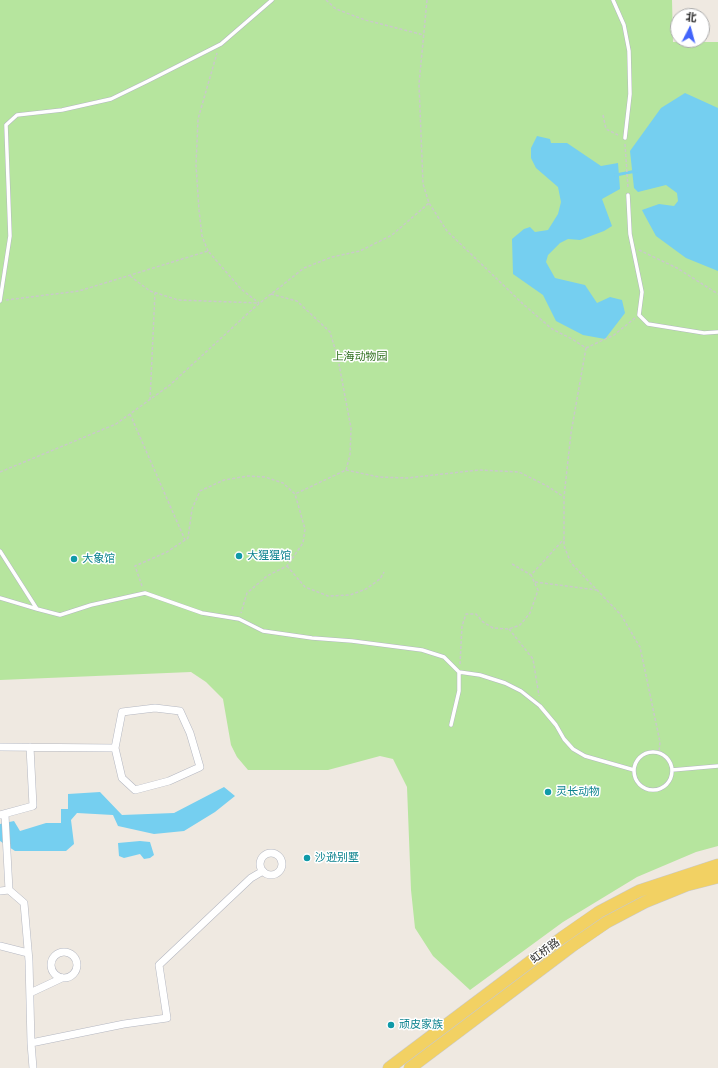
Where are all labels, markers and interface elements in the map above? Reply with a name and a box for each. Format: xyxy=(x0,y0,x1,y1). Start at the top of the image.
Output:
north arrow xyxy=(670,8,710,48)
text: 北 xyxy=(685,10,697,25)
park label: 上海动物园 xyxy=(333,350,387,364)
place label: 大猩猩馆 xyxy=(247,549,291,563)
marker: 大猩猩馆 xyxy=(234,551,244,561)
place label: 大象馆 xyxy=(82,552,115,566)
marker: 大象馆 xyxy=(69,554,79,564)
place label: 灵长动物 xyxy=(556,785,600,799)
marker: 灵长动物 xyxy=(543,787,553,797)
place label: 沙逊别墅 xyxy=(315,851,359,865)
marker: 沙逊别墅 xyxy=(302,853,312,863)
street label: 虹桥路 xyxy=(528,936,562,966)
place label: 顽皮家族 xyxy=(399,1018,443,1032)
marker: 顽皮家族 xyxy=(386,1020,396,1030)

